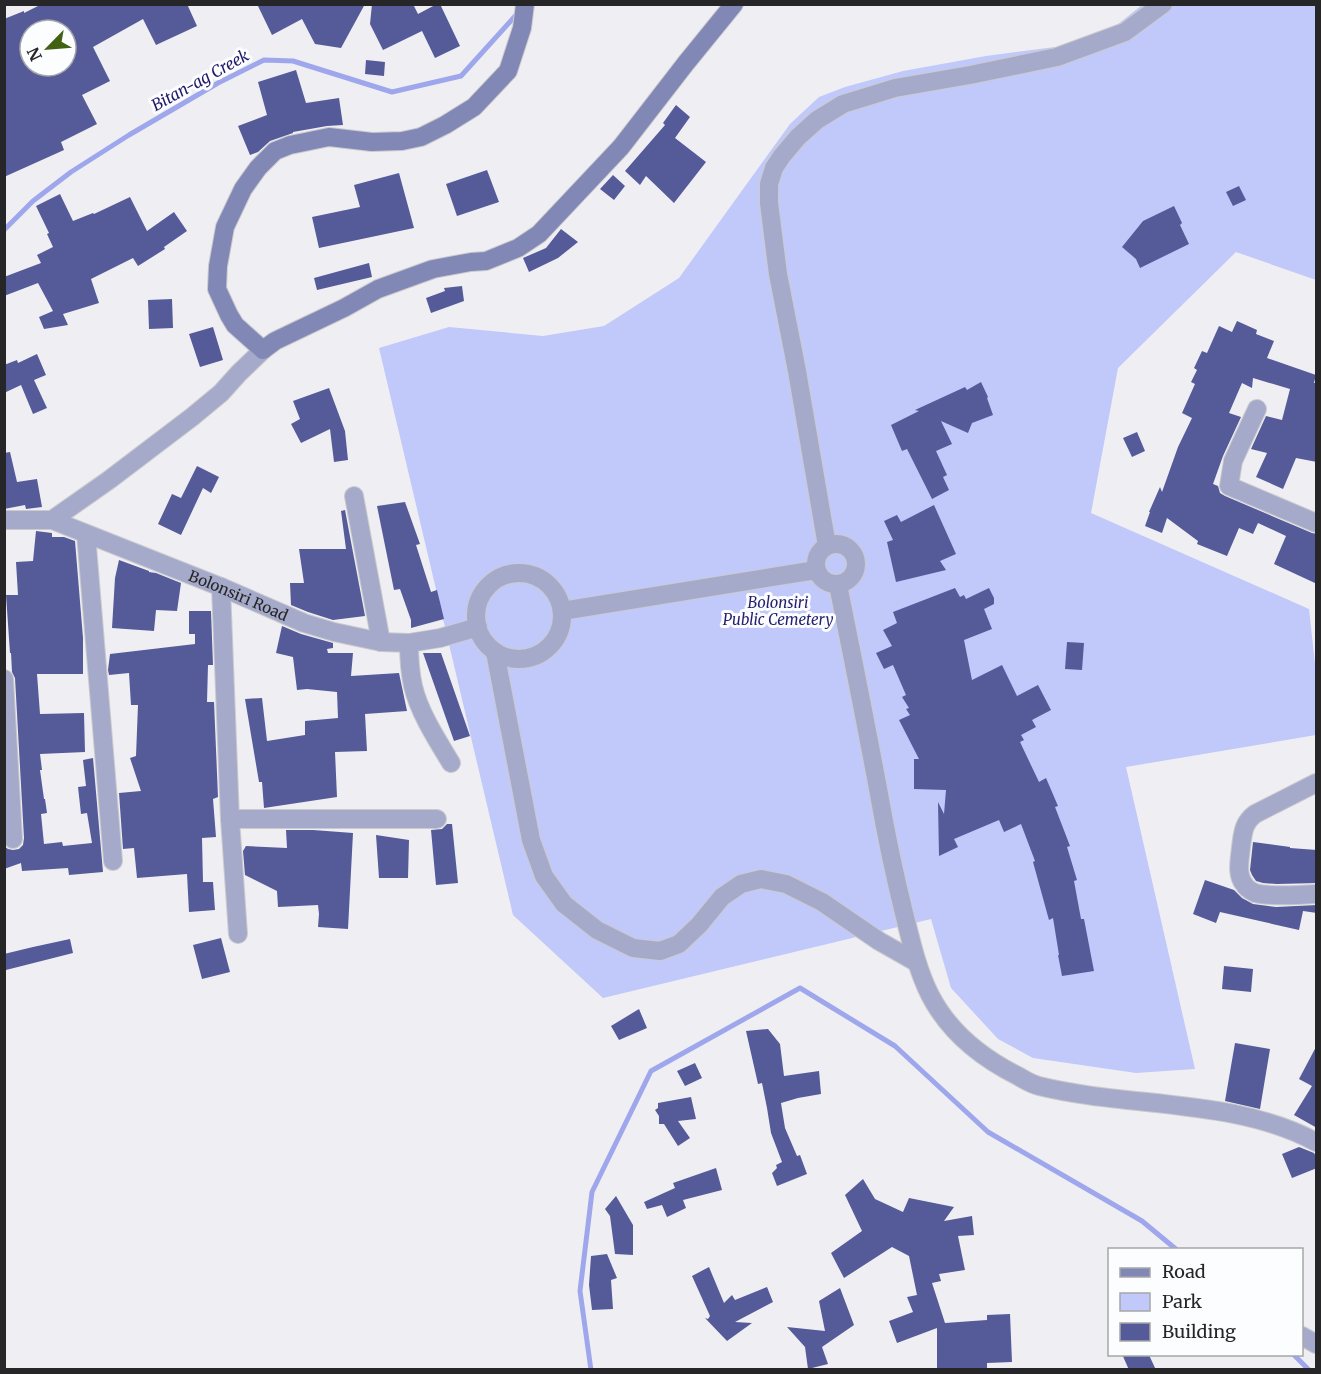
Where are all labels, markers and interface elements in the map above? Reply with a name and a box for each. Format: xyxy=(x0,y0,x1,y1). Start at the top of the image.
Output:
north arrow xyxy=(18,18,78,78)
text: N xyxy=(23,44,46,64)
water label: Bitan-ag Creek xyxy=(148,45,252,115)
street label: Bolonsiri Road xyxy=(186,566,291,624)
park label: Bolonsiri Public Cemetery xyxy=(723,593,833,629)
legend xyxy=(1108,1248,1303,1356)
text: Road xyxy=(1162,1260,1206,1283)
text: Park xyxy=(1162,1290,1203,1313)
text: Building xyxy=(1162,1320,1236,1343)

